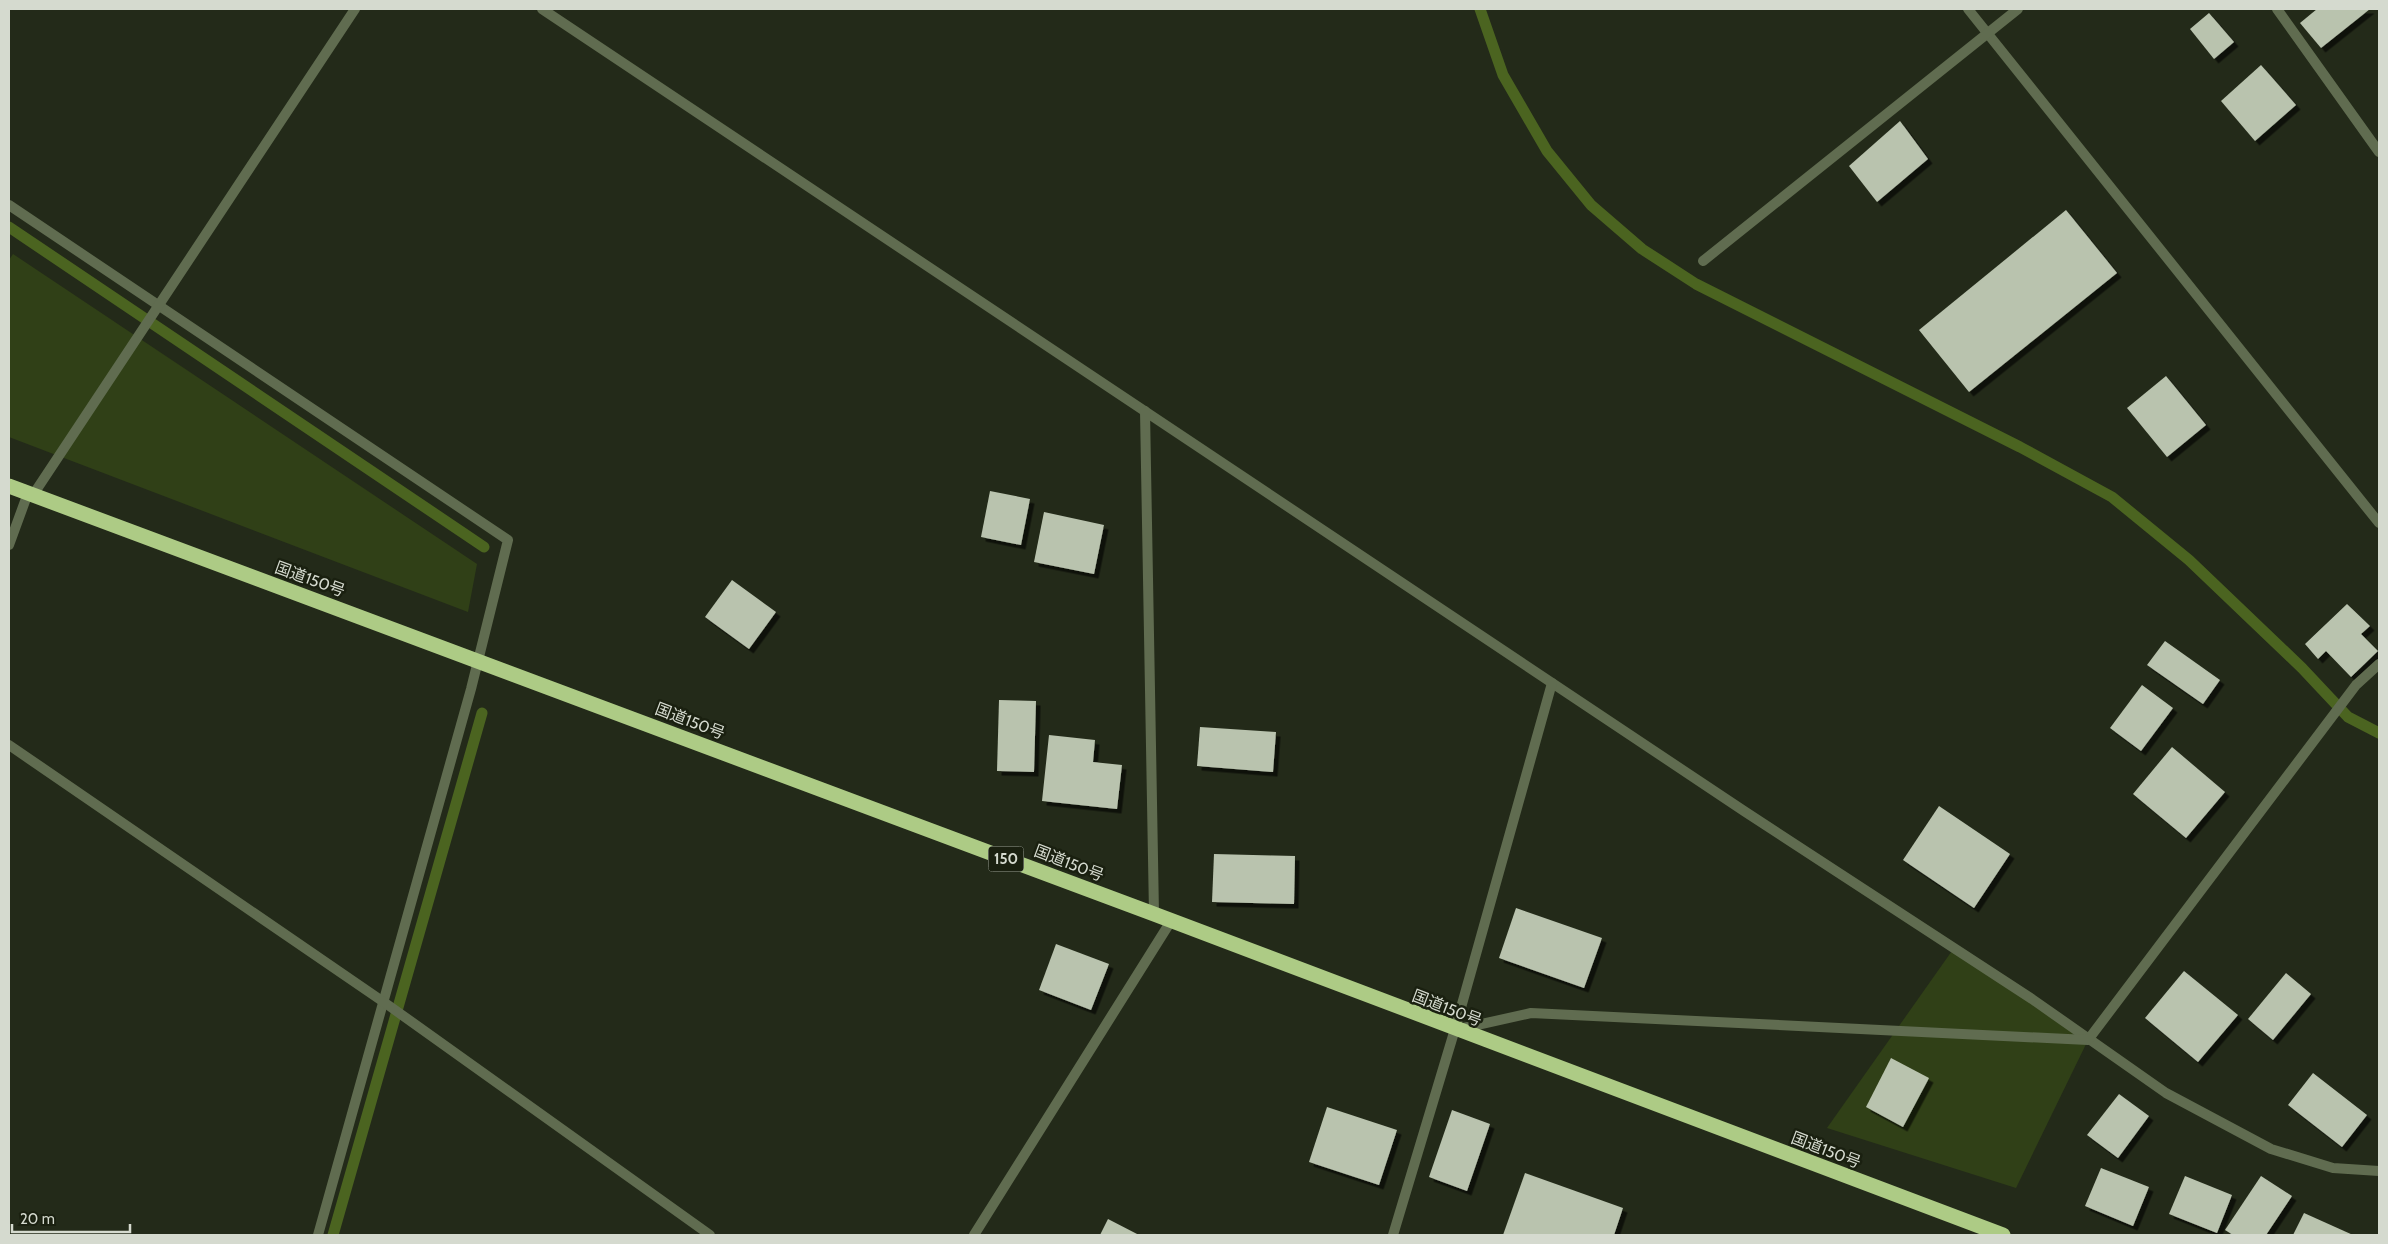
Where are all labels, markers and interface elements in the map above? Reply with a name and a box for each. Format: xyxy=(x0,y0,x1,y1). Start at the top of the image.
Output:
street label: 国道150号 xyxy=(272,558,348,600)
street label: 国道150号 xyxy=(652,699,728,743)
street label: 国道150号 xyxy=(1031,841,1107,885)
road number: 150 xyxy=(988,846,1024,872)
street label: 国道150号 xyxy=(1409,986,1485,1030)
street label: 国道150号 xyxy=(1788,1128,1864,1172)
scale bar xyxy=(12,1202,130,1234)
text: 20 m xyxy=(20,1210,55,1228)

